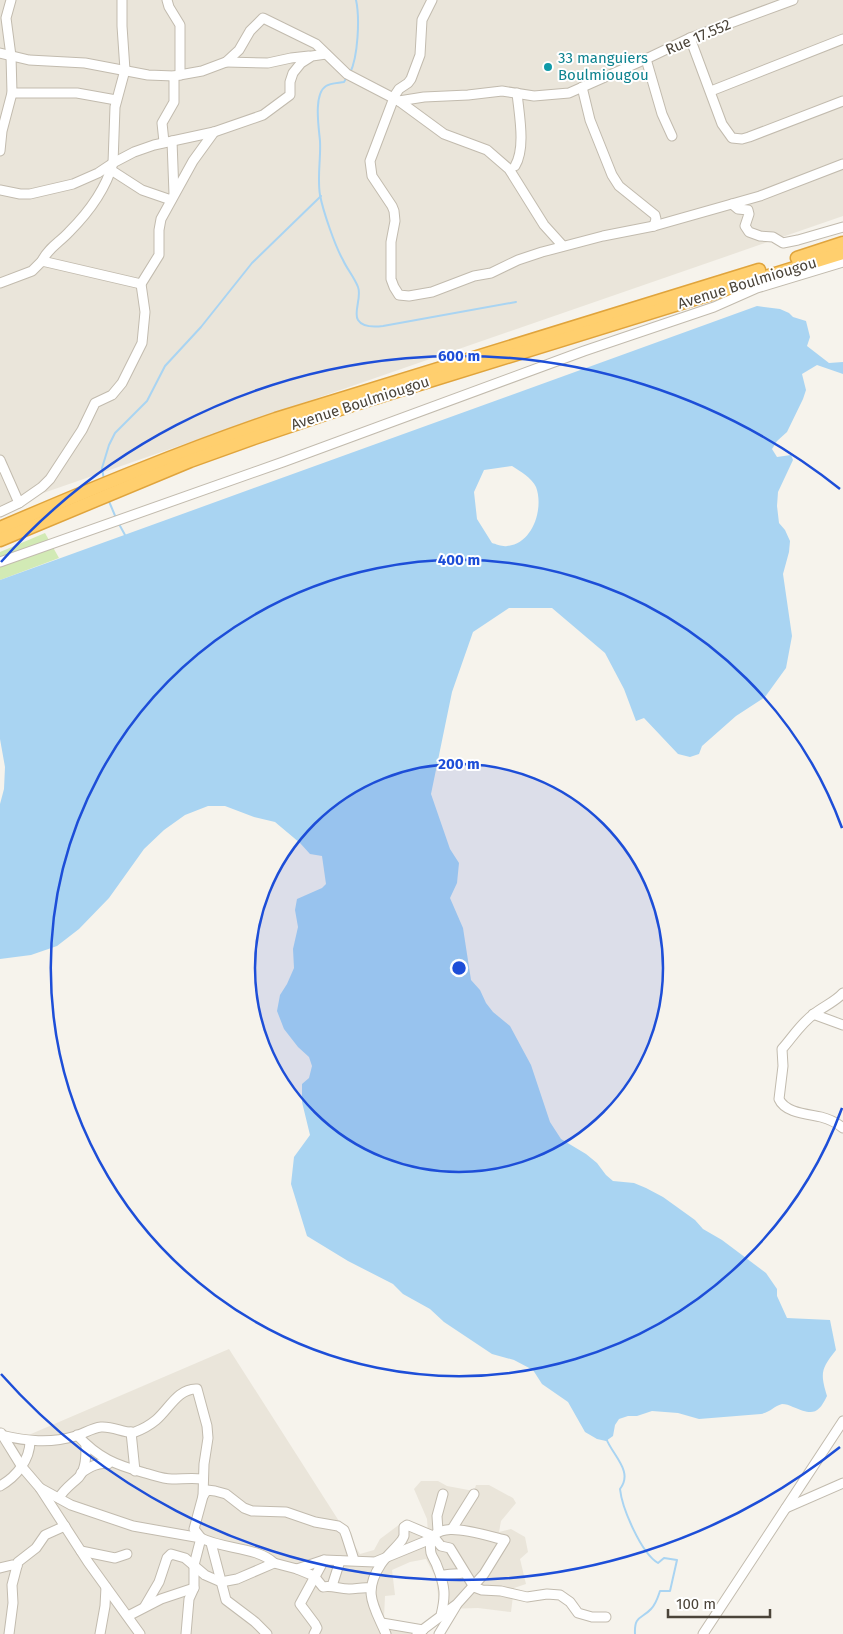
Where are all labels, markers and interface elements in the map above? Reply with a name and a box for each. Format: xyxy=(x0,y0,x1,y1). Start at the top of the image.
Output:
street label: Rue 17.552 xyxy=(663,15,733,59)
place label: 33 manguiers Boulmiougou xyxy=(558,49,649,84)
marker: 33 manguiers Boulmiougou xyxy=(542,61,554,73)
street label: Avenue Boulmiougou xyxy=(675,253,819,313)
text: 600 m xyxy=(438,347,480,365)
street label: Avenue Boulmiougou xyxy=(289,372,431,434)
text: 400 m xyxy=(438,551,480,569)
text: 200 m xyxy=(438,755,480,773)
centre of rings xyxy=(450,959,468,977)
scale bar xyxy=(668,1586,770,1618)
text: 100 m xyxy=(676,1595,716,1613)

